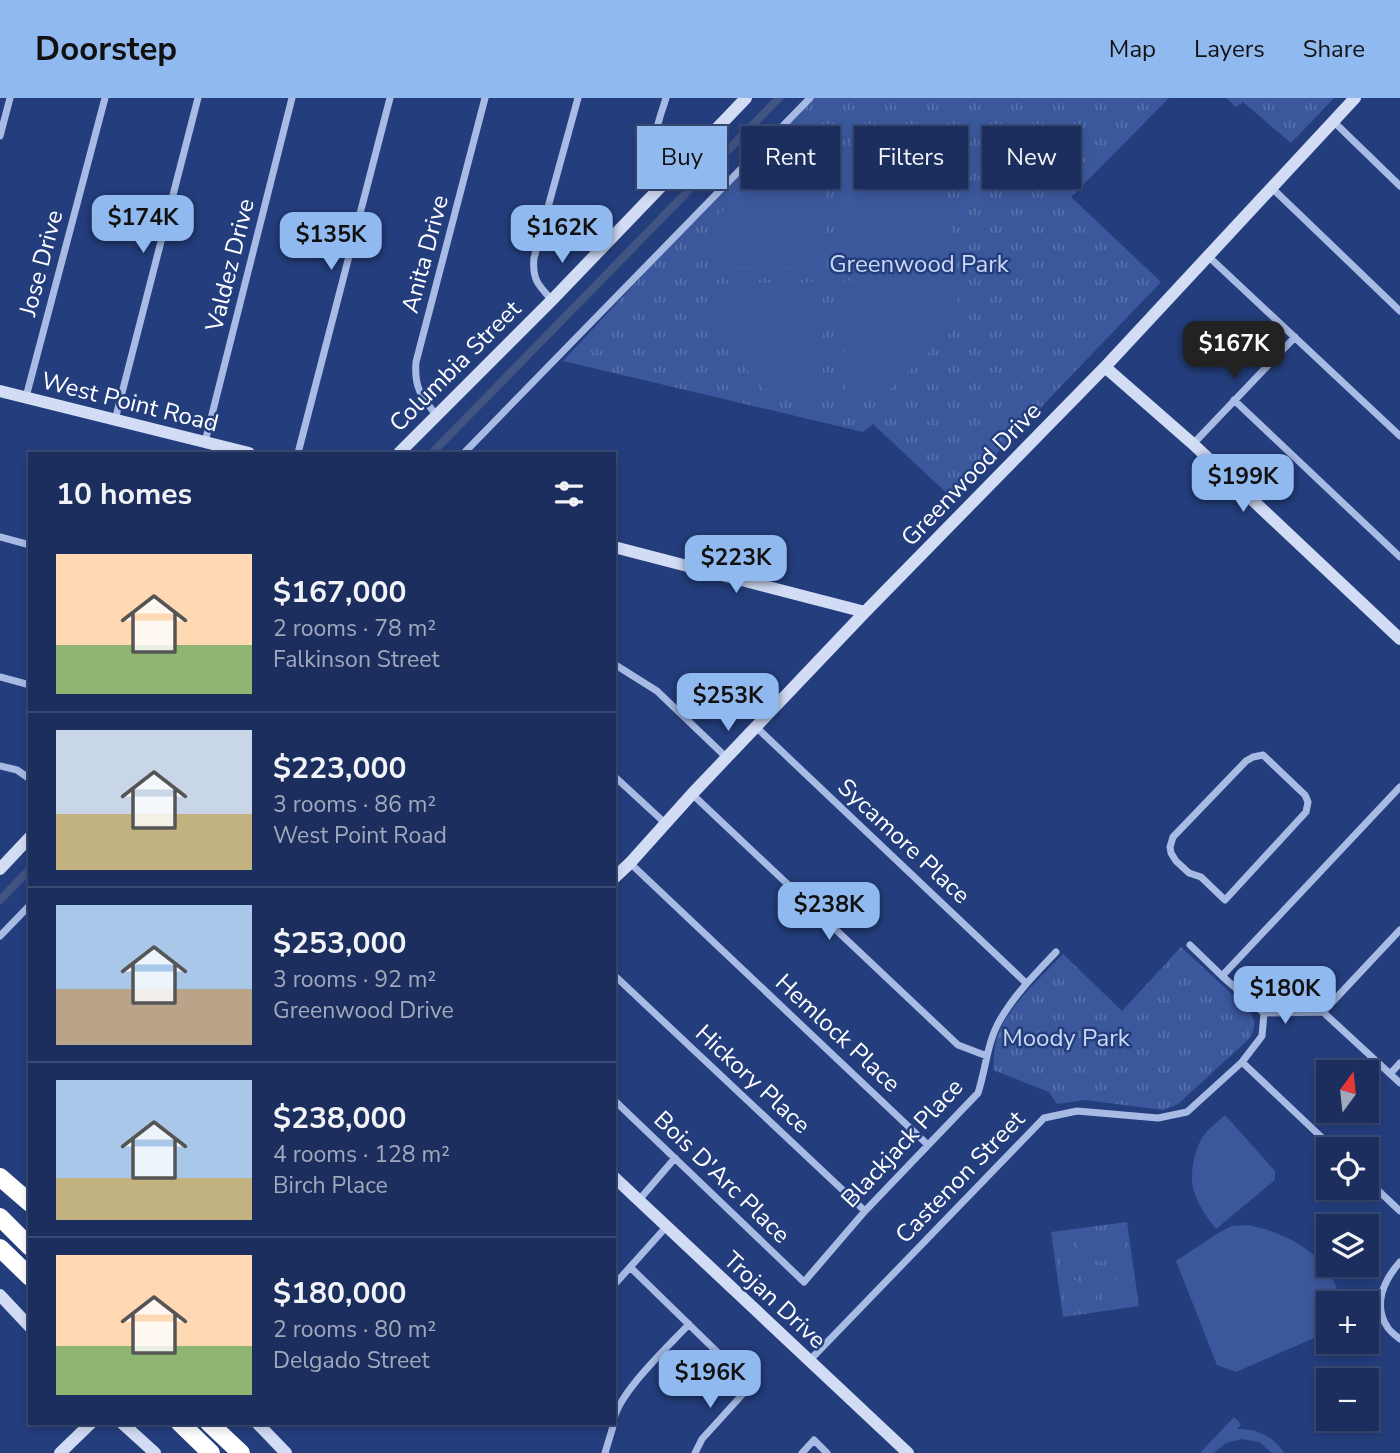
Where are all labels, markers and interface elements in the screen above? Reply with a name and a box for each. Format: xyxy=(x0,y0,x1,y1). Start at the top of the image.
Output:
text: Doorstep xyxy=(35,27,177,72)
text: Map xyxy=(1109,33,1156,65)
text: Layers xyxy=(1194,33,1265,65)
text: Share xyxy=(1303,33,1365,65)
chip: Buy xyxy=(637,126,727,189)
chip: Rent xyxy=(741,126,840,189)
chip: Filters xyxy=(854,126,968,189)
chip: New xyxy=(982,126,1081,189)
street label: Anita Drive xyxy=(394,191,456,317)
pin: $174K xyxy=(94,195,192,255)
street label: Valdez Drive xyxy=(198,195,262,336)
text: $174K xyxy=(108,202,178,233)
street label: Jose Drive xyxy=(11,206,70,321)
pin: $162K xyxy=(513,206,611,265)
pin: $135K xyxy=(282,212,380,272)
text: $162K xyxy=(527,212,597,243)
text: $135K xyxy=(296,219,366,250)
park label: Greenwood Park xyxy=(829,248,1010,280)
street label: Columbia Street xyxy=(382,293,528,439)
pin: $167K xyxy=(1185,322,1283,381)
text: $167K xyxy=(1199,328,1269,359)
street label: West Point Road xyxy=(38,365,222,439)
street label: Greenwood Drive xyxy=(894,395,1048,553)
pin: $199K xyxy=(1194,454,1292,514)
text: $199K xyxy=(1208,461,1278,492)
text: 10 homes xyxy=(56,474,192,515)
icon: filters xyxy=(550,475,588,513)
pin: $223K xyxy=(687,536,785,595)
text: $223K xyxy=(701,542,771,573)
text: $167,000 xyxy=(273,572,406,613)
icon: home xyxy=(112,582,196,666)
text: 2 rooms · 78 m² xyxy=(273,613,436,644)
text: Falkinson Street xyxy=(273,644,440,675)
pin: $253K xyxy=(679,674,777,733)
text: $253K xyxy=(693,680,763,711)
text: $223,000 xyxy=(273,748,406,789)
icon: home xyxy=(112,758,196,842)
street label: Sycamore Place xyxy=(831,771,977,911)
text: 3 rooms · 86 m² xyxy=(273,789,436,820)
text: West Point Road xyxy=(273,820,447,851)
pin: $238K xyxy=(780,882,878,942)
text: $238K xyxy=(794,889,864,920)
text: $253,000 xyxy=(273,923,406,964)
icon: home xyxy=(112,933,196,1017)
text: 3 rooms · 92 m² xyxy=(273,964,436,995)
street label: Hemlock Place xyxy=(769,967,907,1099)
pin: $180K xyxy=(1236,967,1334,1026)
text: $180K xyxy=(1250,973,1320,1004)
text: Greenwood Drive xyxy=(273,995,454,1026)
street label: Hickory Place xyxy=(689,1017,817,1141)
park label: Moody Park xyxy=(1002,1022,1131,1054)
north arrow xyxy=(1316,1060,1379,1124)
map controls xyxy=(1316,1060,1379,1431)
street label: Blackjack Place xyxy=(834,1072,970,1214)
text: $238,000 xyxy=(273,1098,406,1139)
street label: Castenon Street xyxy=(888,1103,1032,1250)
street label: Bois D'Arc Place xyxy=(647,1104,797,1250)
icon: home xyxy=(112,1108,196,1192)
button: locate xyxy=(1316,1137,1379,1200)
text: 4 rooms · 128 m² xyxy=(273,1139,450,1170)
text: Birch Place xyxy=(273,1170,388,1201)
button: layers xyxy=(1316,1214,1379,1277)
street label: Trojan Drive xyxy=(717,1244,833,1356)
text: $180,000 xyxy=(273,1273,406,1314)
icon: home xyxy=(112,1283,196,1367)
button: + xyxy=(1316,1291,1379,1354)
text: 2 rooms · 80 m² xyxy=(273,1314,436,1345)
text: Delgado Street xyxy=(273,1345,430,1376)
pin: $196K xyxy=(661,1350,759,1410)
text: $196K xyxy=(675,1357,745,1388)
button: − xyxy=(1316,1368,1379,1431)

